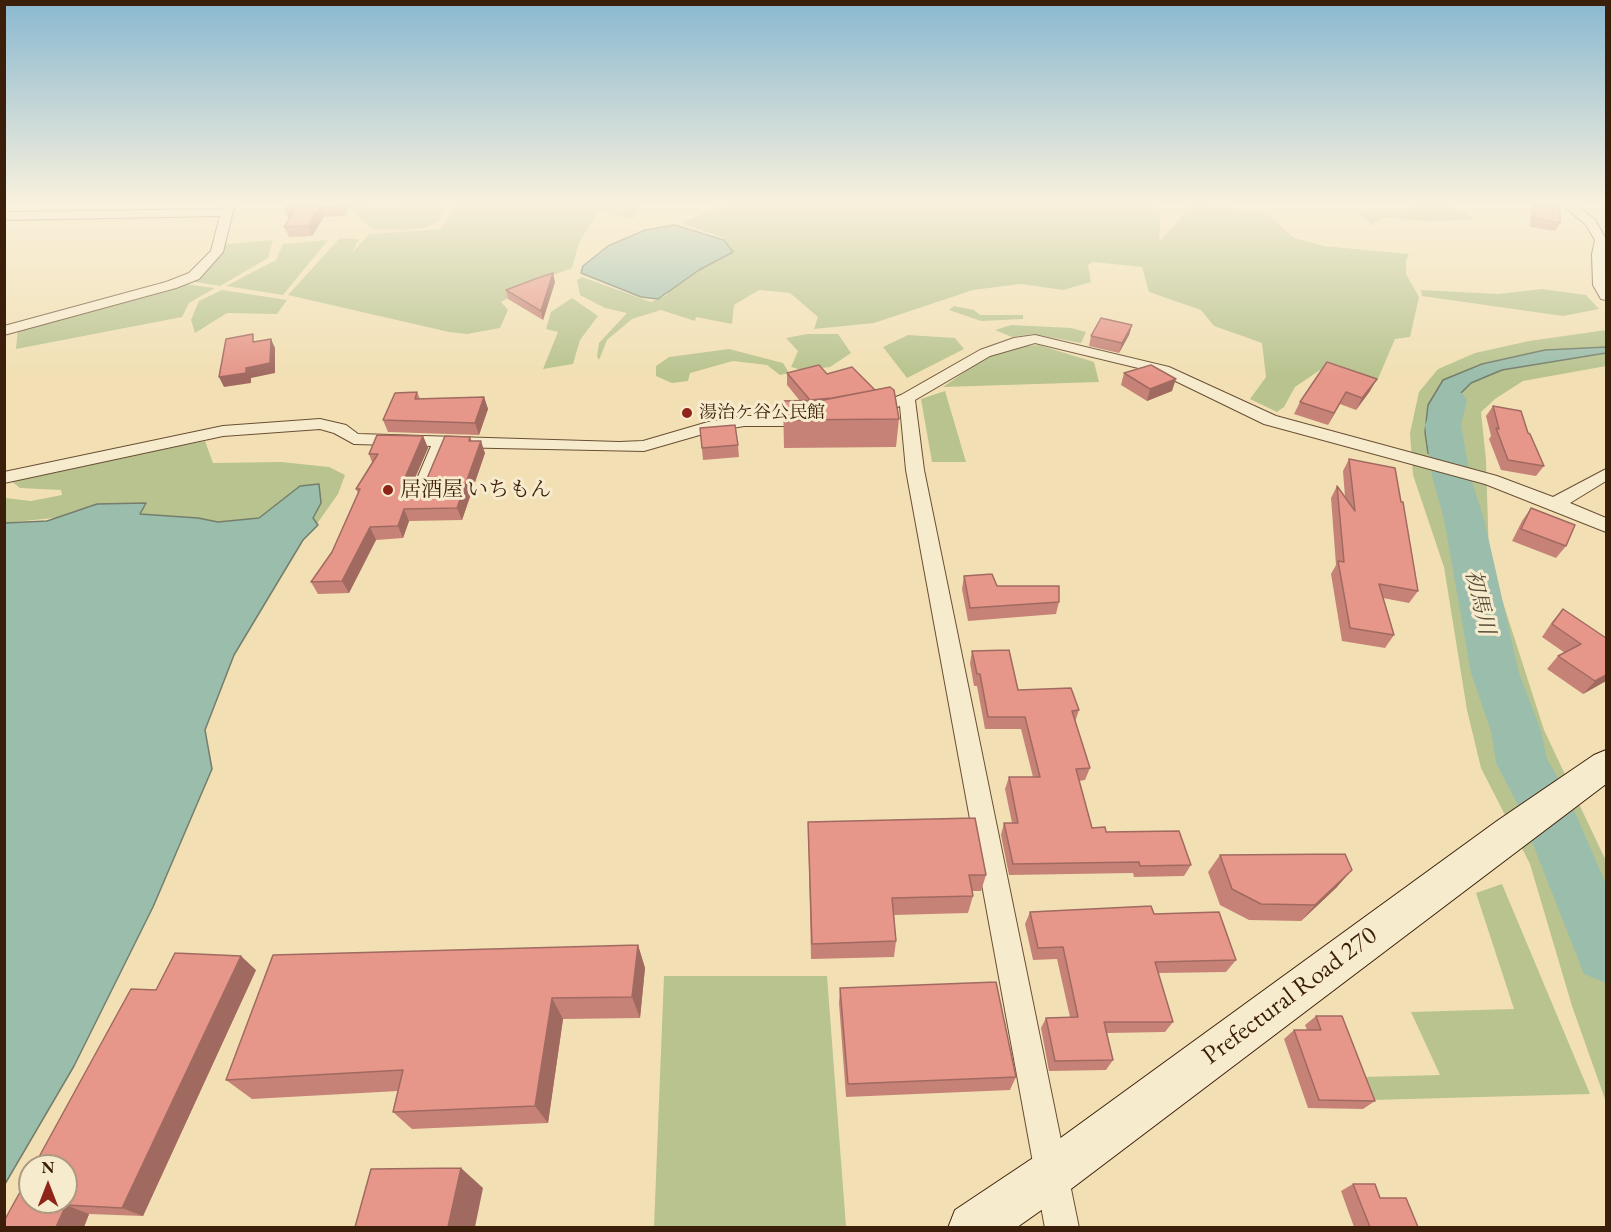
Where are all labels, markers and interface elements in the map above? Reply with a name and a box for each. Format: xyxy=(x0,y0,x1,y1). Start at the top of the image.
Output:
place label: 湯治ケ谷公民館 xyxy=(699,402,825,424)
marker: 湯治ケ谷公民館 xyxy=(680,406,694,420)
place label: 居酒屋 いちもん xyxy=(400,477,551,503)
marker: 居酒屋 いちもん xyxy=(381,483,395,497)
water label: 初馬川 xyxy=(1459,567,1499,637)
street label: Prefectural Road 270 xyxy=(1196,920,1384,1072)
north arrow xyxy=(18,1154,78,1214)
text: N xyxy=(42,1157,54,1178)

